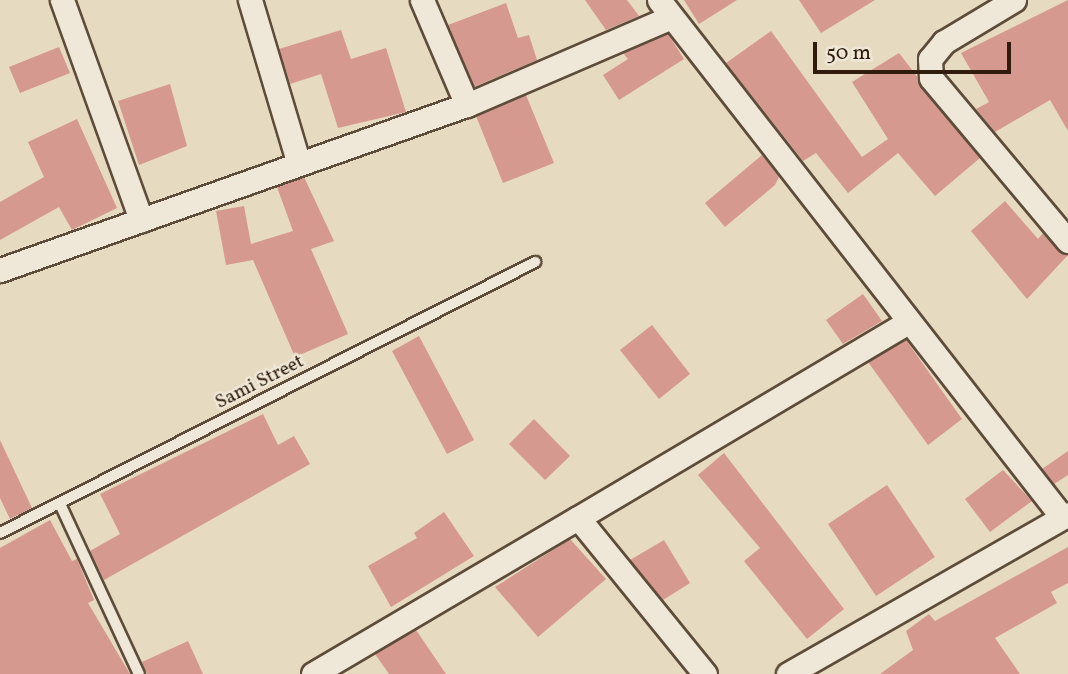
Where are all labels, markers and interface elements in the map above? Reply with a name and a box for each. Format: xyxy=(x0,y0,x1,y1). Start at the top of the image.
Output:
scale bar xyxy=(816,28,1014,72)
text: 50 m xyxy=(826,39,871,68)
street label: Sami Street xyxy=(212,351,308,415)

